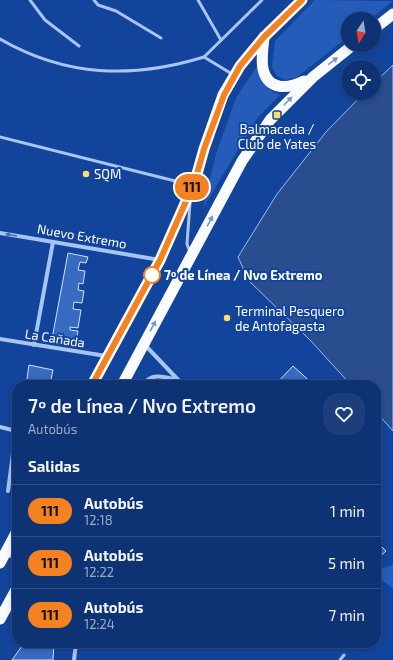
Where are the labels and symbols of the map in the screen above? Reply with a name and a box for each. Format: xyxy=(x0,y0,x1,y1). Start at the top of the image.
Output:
north arrow xyxy=(341,12,381,52)
one-way arrow xyxy=(327,56,338,65)
one-way arrow xyxy=(283,96,293,106)
marker: Balmaceda / Club de Yates xyxy=(272,110,282,120)
place label: Balmaceda / Club de Yates xyxy=(238,121,316,152)
place label: SQM xyxy=(94,166,121,182)
marker: SQM xyxy=(81,169,91,179)
line badge: 111 xyxy=(169,174,215,200)
one-way arrow xyxy=(207,216,213,227)
street label: Nuevo Extremo xyxy=(36,220,128,252)
one-way arrow xyxy=(5,231,17,237)
marker: 7º de Línea / Nvo Extremo xyxy=(143,266,161,284)
place label: 7º de Línea / Nvo Extremo xyxy=(164,267,323,283)
place label: Terminal Pesquero de Antofagasta xyxy=(235,303,344,334)
marker: Terminal Pesquero de Antofagasta xyxy=(222,313,232,323)
one-way arrow xyxy=(150,320,156,332)
street label: La Cañada xyxy=(24,325,86,351)

